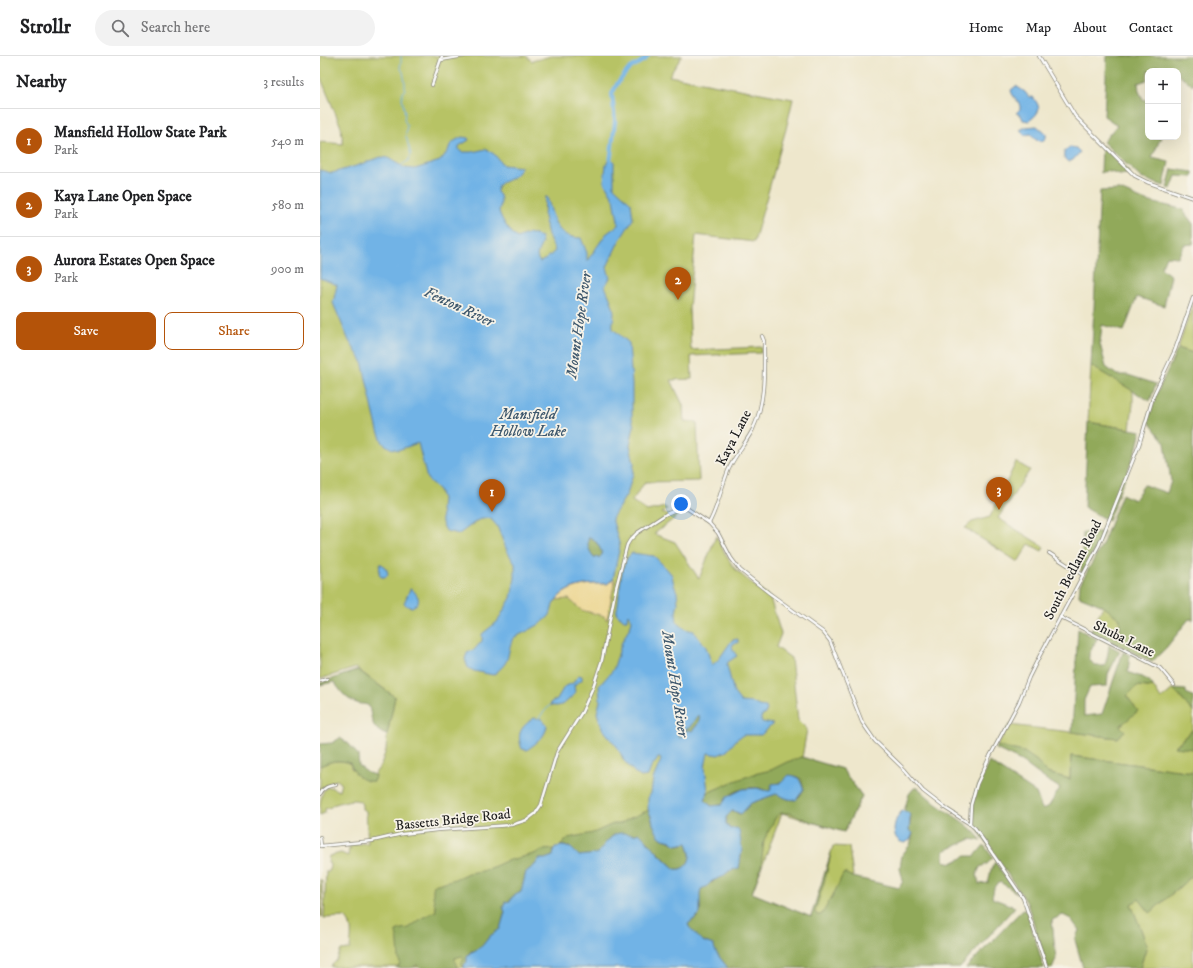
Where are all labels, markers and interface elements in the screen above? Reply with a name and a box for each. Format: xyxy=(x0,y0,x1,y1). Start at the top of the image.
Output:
search box xyxy=(95,10,375,46)
text: Strollr xyxy=(20,16,71,39)
icon: search xyxy=(109,17,131,39)
text: Search here xyxy=(141,18,210,37)
text: Home xyxy=(969,19,1003,37)
text: Map xyxy=(1025,19,1051,37)
text: About xyxy=(1073,19,1107,37)
text: Contact xyxy=(1129,19,1173,37)
map controls xyxy=(1145,68,1181,140)
button: + xyxy=(1145,68,1181,104)
text: Nearby xyxy=(16,71,66,93)
text: 3 results xyxy=(263,74,304,90)
button: − xyxy=(1145,104,1181,140)
text: Mansfield Hollow State Park xyxy=(54,123,227,142)
text: 1 xyxy=(27,133,31,149)
text: 540 m xyxy=(271,133,304,149)
text: Park xyxy=(54,142,78,158)
text: Kaya Lane Open Space xyxy=(54,187,192,206)
text: 2 xyxy=(26,197,32,213)
text: 580 m xyxy=(272,197,304,213)
text: Park xyxy=(54,206,78,222)
text: Aurora Estates Open Space xyxy=(54,251,215,270)
text: 3 xyxy=(27,261,31,277)
text: 900 m xyxy=(271,261,304,277)
pin: 2 xyxy=(665,267,691,300)
water label: Mount Hope River xyxy=(562,269,596,380)
text: Park xyxy=(54,270,78,286)
water label: Fenton River xyxy=(421,283,498,332)
button: Save xyxy=(16,312,156,350)
button: Share xyxy=(164,312,304,350)
water label: Mansfield Hollow Lake xyxy=(489,405,567,441)
street label: Kaya Lane xyxy=(712,407,756,469)
pin: 3 xyxy=(986,477,1012,510)
pin: 1 xyxy=(479,479,505,512)
your location xyxy=(671,494,691,514)
street label: South Bedlam Road xyxy=(1040,517,1106,623)
street label: Shuba Lane xyxy=(1090,616,1158,662)
water label: Mount Hope River xyxy=(657,629,693,740)
street label: Bassetts Bridge Road xyxy=(394,805,512,835)

